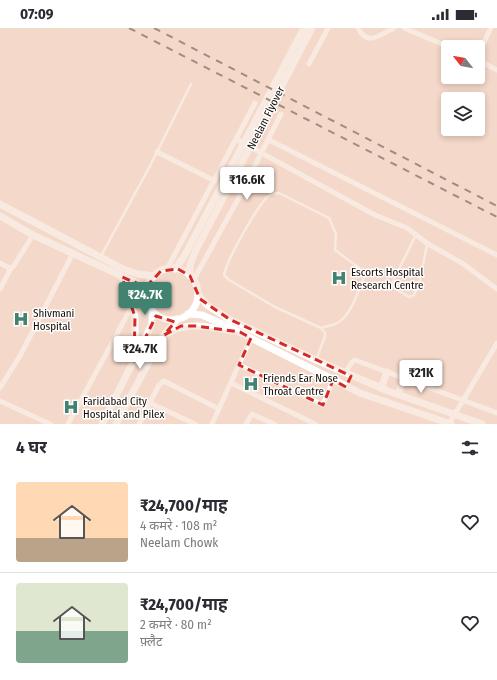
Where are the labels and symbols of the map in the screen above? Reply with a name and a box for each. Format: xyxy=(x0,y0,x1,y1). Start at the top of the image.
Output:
north arrow xyxy=(441,40,485,84)
street label: Neelam Flyover xyxy=(245,84,288,152)
pin: ₹16.6K xyxy=(214,167,280,201)
place label: Escorts Hospital Research Centre xyxy=(351,266,423,292)
hospital icon: Escorts Hospital Research Centre xyxy=(330,269,348,287)
pin: ₹24.7K xyxy=(112,282,178,316)
place label: Shivmani Hospital xyxy=(33,307,75,333)
hospital icon: Shivmani Hospital xyxy=(12,310,30,328)
pin: ₹24.7K xyxy=(107,336,173,370)
pin: ₹21K xyxy=(397,360,445,394)
place label: Friends Ear Nose Throat Centre xyxy=(263,372,338,398)
hospital icon: Friends Ear Nose Throat Centre xyxy=(242,375,260,393)
place label: Faridabad City Hospital and Pilex xyxy=(83,395,164,421)
hospital icon: Faridabad City Hospital and Pilex xyxy=(62,398,80,416)

